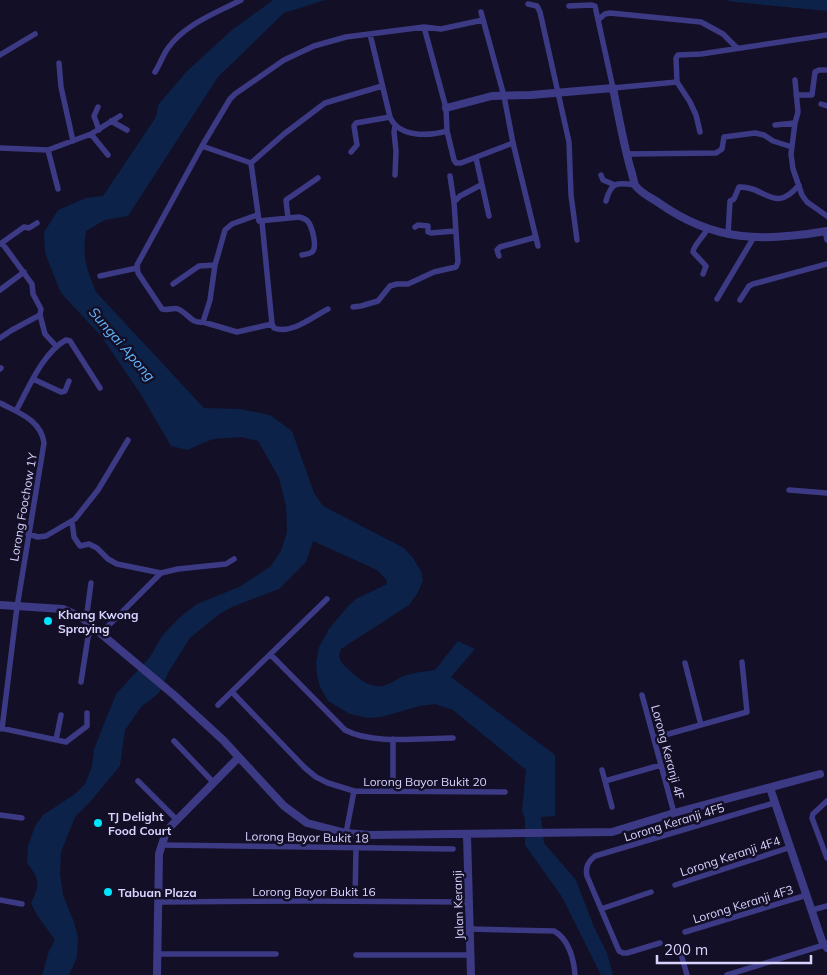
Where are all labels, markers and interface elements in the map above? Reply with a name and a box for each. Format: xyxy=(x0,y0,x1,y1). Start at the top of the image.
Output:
water label: Sungai Apong xyxy=(85,303,159,385)
street label: Lorong Foochow 1Y xyxy=(6,451,40,562)
place label: Khang Kwong Spraying xyxy=(58,607,139,636)
marker: Khang Kwong Spraying xyxy=(42,615,54,627)
street label: Lorong Keranji 4F xyxy=(648,703,688,801)
street label: Lorong Bayor Bukit 20 xyxy=(363,774,487,789)
street label: Lorong Keranji 4F5 xyxy=(622,800,726,844)
place label: TJ Delight Food Court xyxy=(108,809,172,838)
marker: TJ Delight Food Court xyxy=(92,817,104,829)
street label: Lorong Bayor Bukit 18 xyxy=(245,828,369,846)
street label: Lorong Keranji 4F4 xyxy=(678,833,782,879)
street label: Jalan Keranji xyxy=(449,870,467,940)
street label: Lorong Keranji 4F3 xyxy=(691,882,795,926)
street label: Lorong Bayor Bukit 16 xyxy=(252,884,376,899)
place label: Tabuan Plaza xyxy=(118,885,197,900)
marker: Tabuan Plaza xyxy=(102,886,114,898)
scale bar xyxy=(657,932,811,964)
text: 200 m xyxy=(664,940,708,959)

